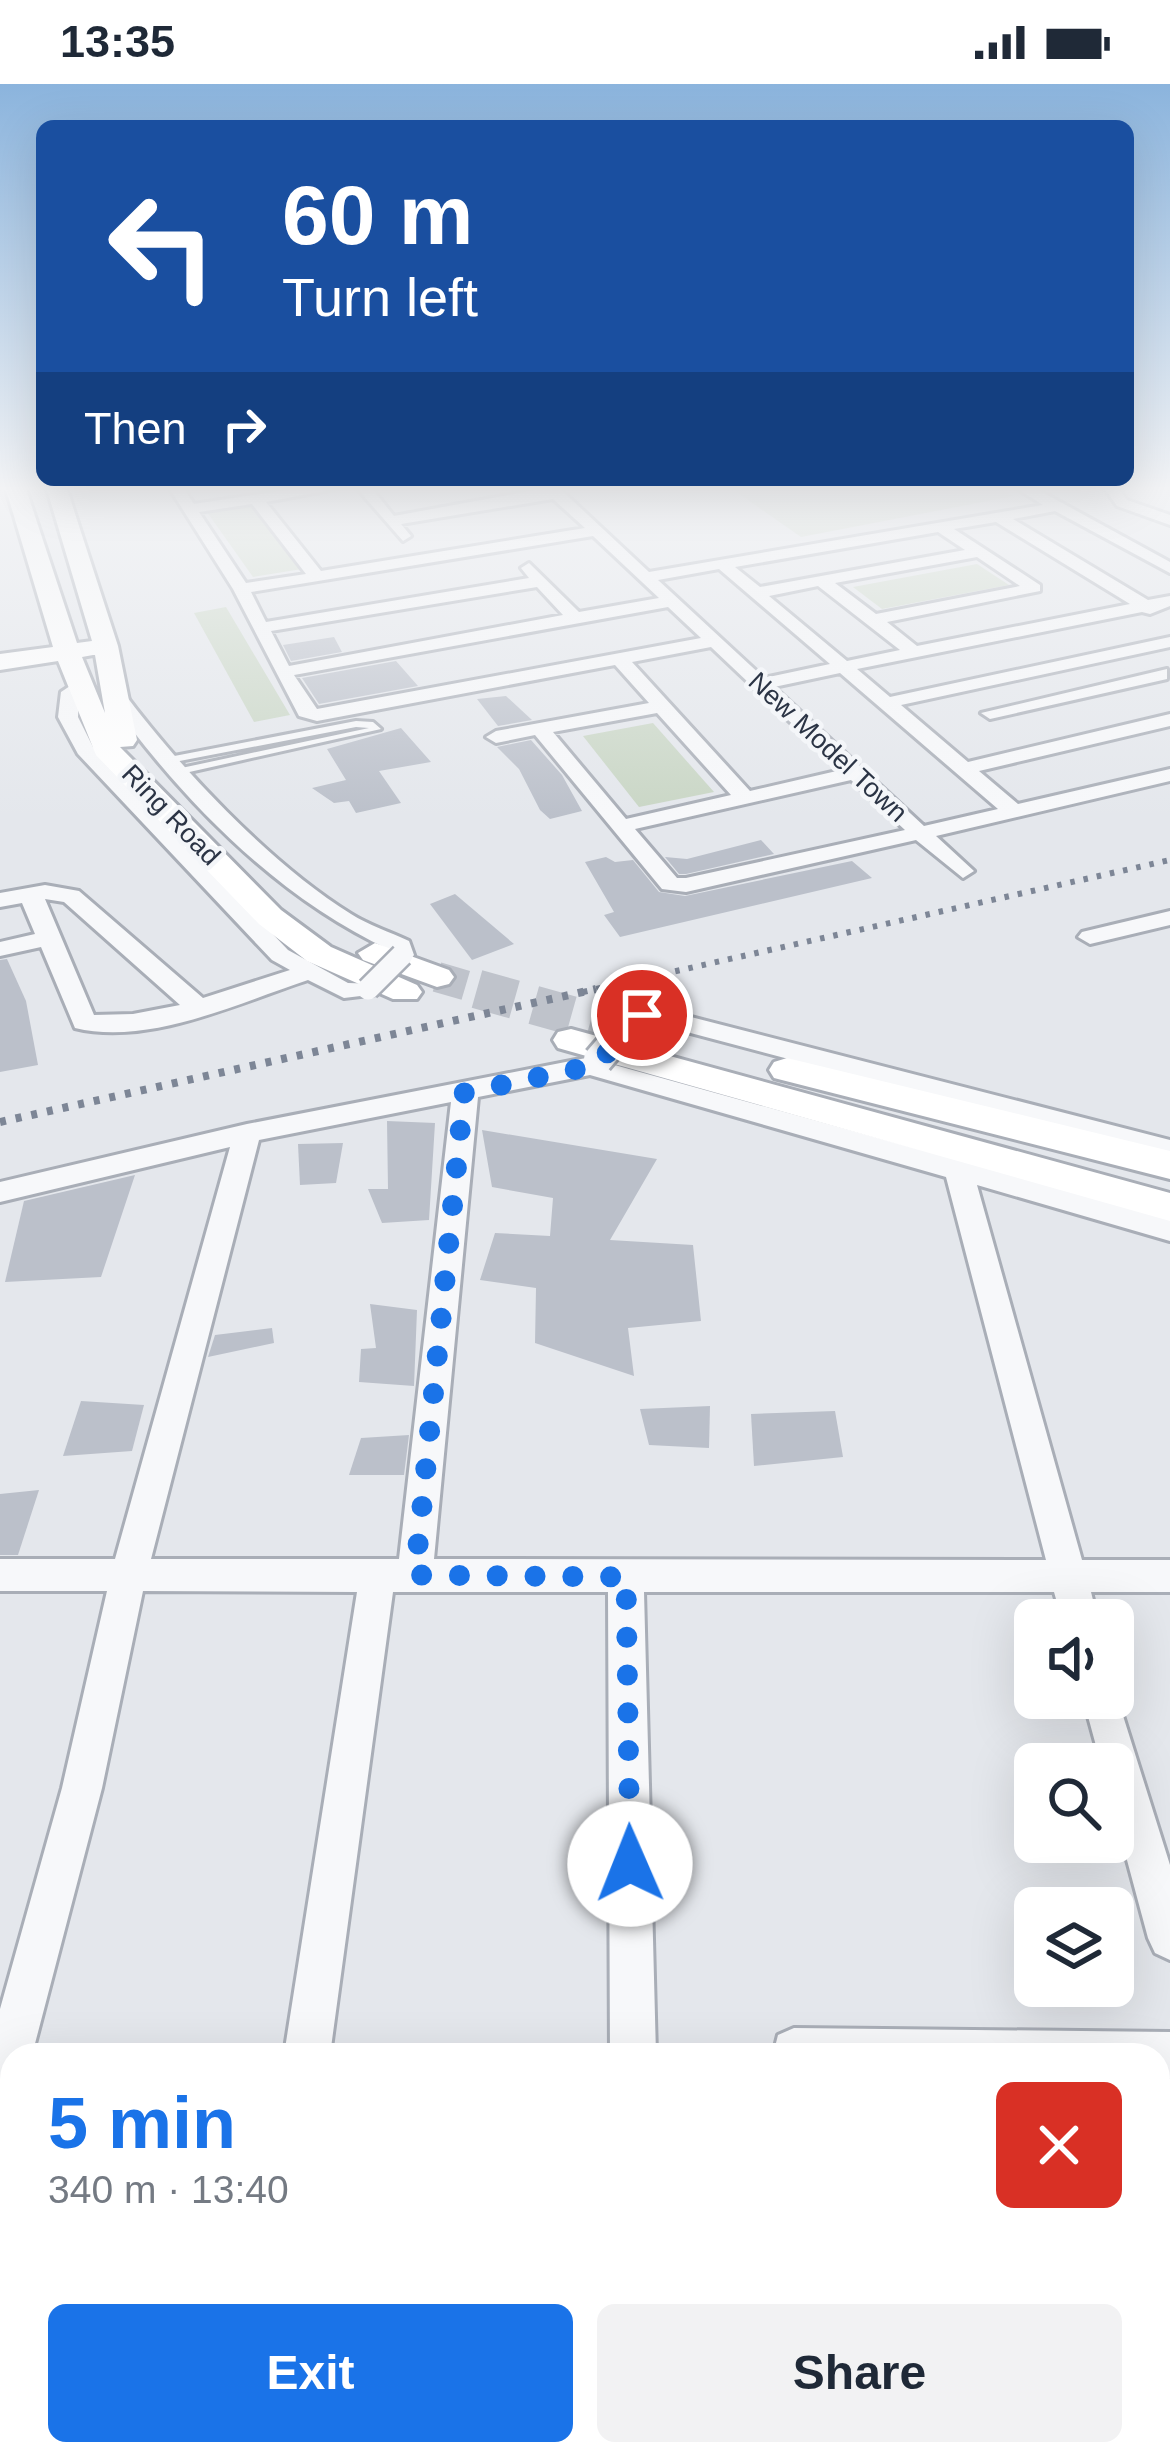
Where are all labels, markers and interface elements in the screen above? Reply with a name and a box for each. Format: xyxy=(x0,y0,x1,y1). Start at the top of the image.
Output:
text: 13:35 xyxy=(60,16,175,67)
icon: left xyxy=(84,168,240,324)
text: 60 m xyxy=(282,168,473,262)
text: Turn left xyxy=(282,267,478,327)
icon: right xyxy=(211,396,277,462)
text: Then xyxy=(84,403,187,454)
street label: New Model Town xyxy=(743,666,913,828)
street label: Ring Road xyxy=(116,759,226,871)
pin xyxy=(591,964,693,1066)
icon: arrive xyxy=(609,982,675,1048)
map controls xyxy=(1014,1599,1134,2007)
button: sound xyxy=(1014,1599,1134,1719)
button: search xyxy=(1014,1743,1134,1863)
position arrow xyxy=(567,1801,693,1927)
button: layers xyxy=(1014,1887,1134,2007)
button: close xyxy=(996,2082,1122,2208)
text: 5 min xyxy=(48,2083,236,2163)
text: 340 m · 13:40 xyxy=(48,2168,289,2211)
button: Exit xyxy=(48,2304,573,2442)
button: Share xyxy=(597,2304,1122,2442)

